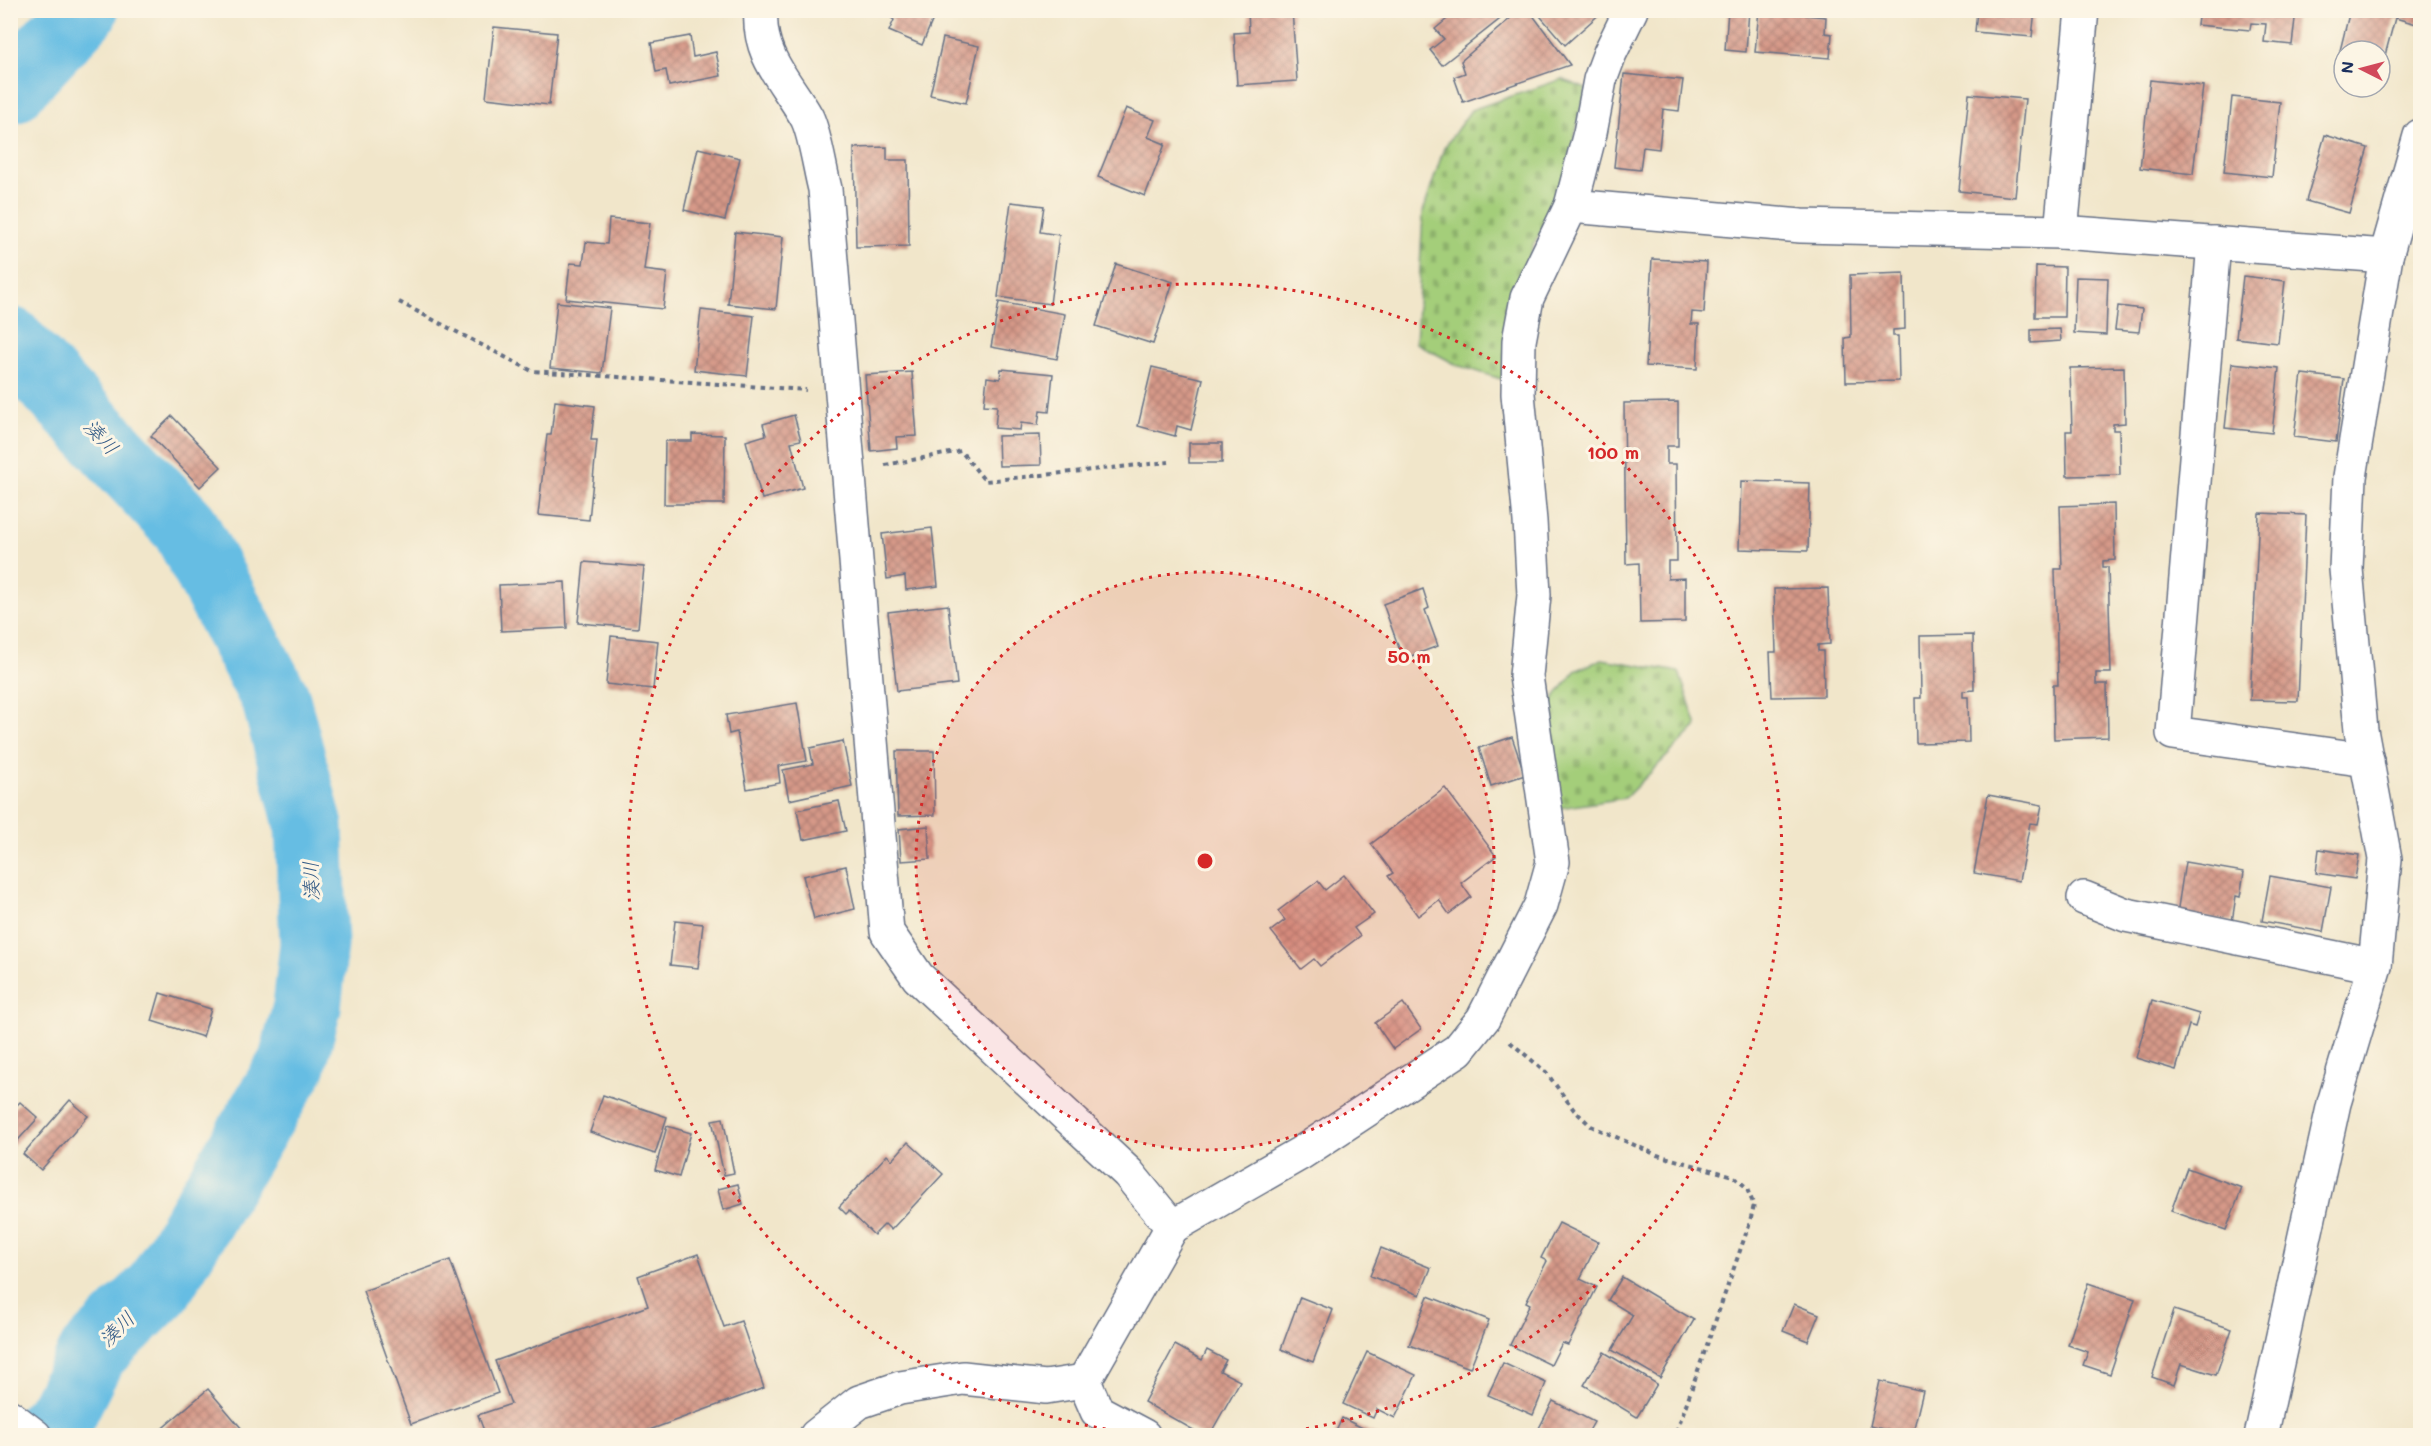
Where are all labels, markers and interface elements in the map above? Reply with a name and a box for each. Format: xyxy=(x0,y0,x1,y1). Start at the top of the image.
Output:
north arrow xyxy=(2332,39,2392,99)
text: N xyxy=(2336,60,2358,75)
water label: 湊川 xyxy=(79,413,125,460)
text: 100 m xyxy=(1587,440,1639,464)
text: 50 m xyxy=(1388,644,1430,668)
centre of rings xyxy=(1195,851,1215,871)
water label: 湊川 xyxy=(296,861,324,901)
water label: 湊川 xyxy=(93,1305,140,1352)

